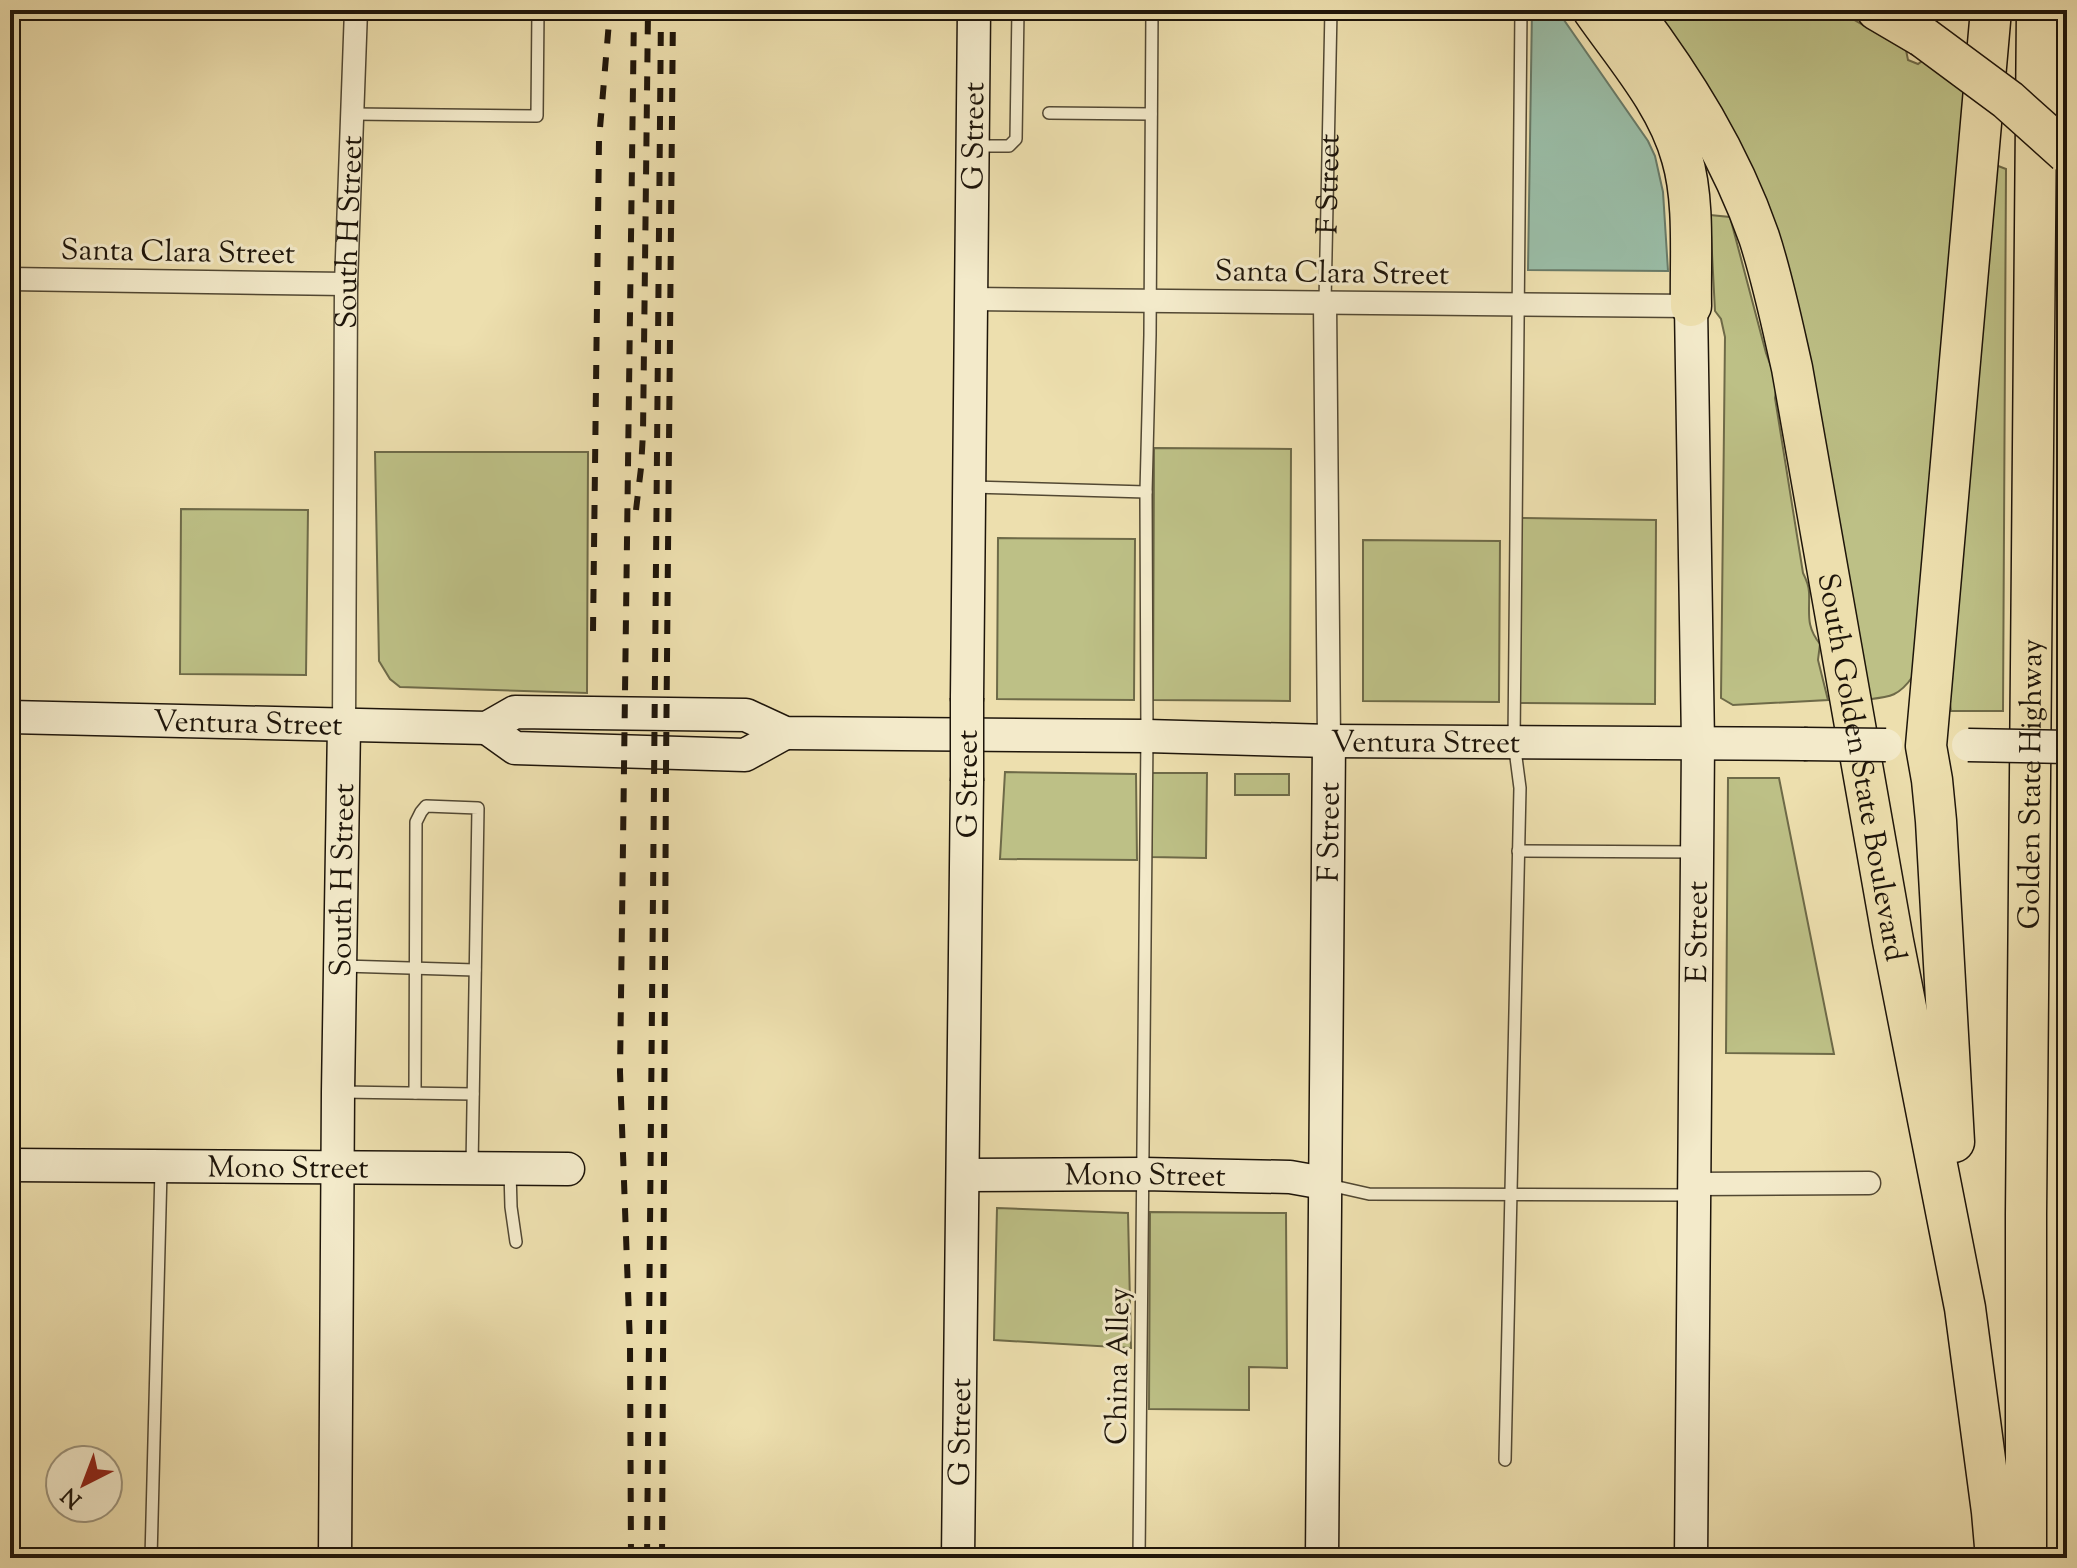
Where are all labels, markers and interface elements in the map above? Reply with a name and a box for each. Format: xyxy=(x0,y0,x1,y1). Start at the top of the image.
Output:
street label: G Street xyxy=(953,82,997,190)
street label: F Street xyxy=(1307,133,1352,235)
street label: South H Street xyxy=(327,135,375,329)
street label: Santa Clara Street xyxy=(60,230,296,277)
street label: Santa Clara Street xyxy=(1214,251,1450,298)
street label: South Golden State Boulevard xyxy=(1805,570,1916,965)
street label: Golden State Highway xyxy=(2010,638,2055,930)
street label: Ventura Street xyxy=(153,701,343,749)
street label: Ventura Street xyxy=(1331,722,1520,766)
street label: G Street xyxy=(948,730,991,838)
street label: F Street xyxy=(1309,782,1353,882)
street label: South H Street xyxy=(321,783,367,977)
street label: E Street xyxy=(1677,881,1721,983)
street label: Mono Street xyxy=(207,1147,369,1192)
street label: Mono Street xyxy=(1064,1155,1226,1200)
street label: China Alley xyxy=(1097,1287,1142,1445)
street label: G Street xyxy=(940,1378,984,1487)
north arrow xyxy=(44,1444,124,1524)
text: N xyxy=(55,1479,90,1514)

